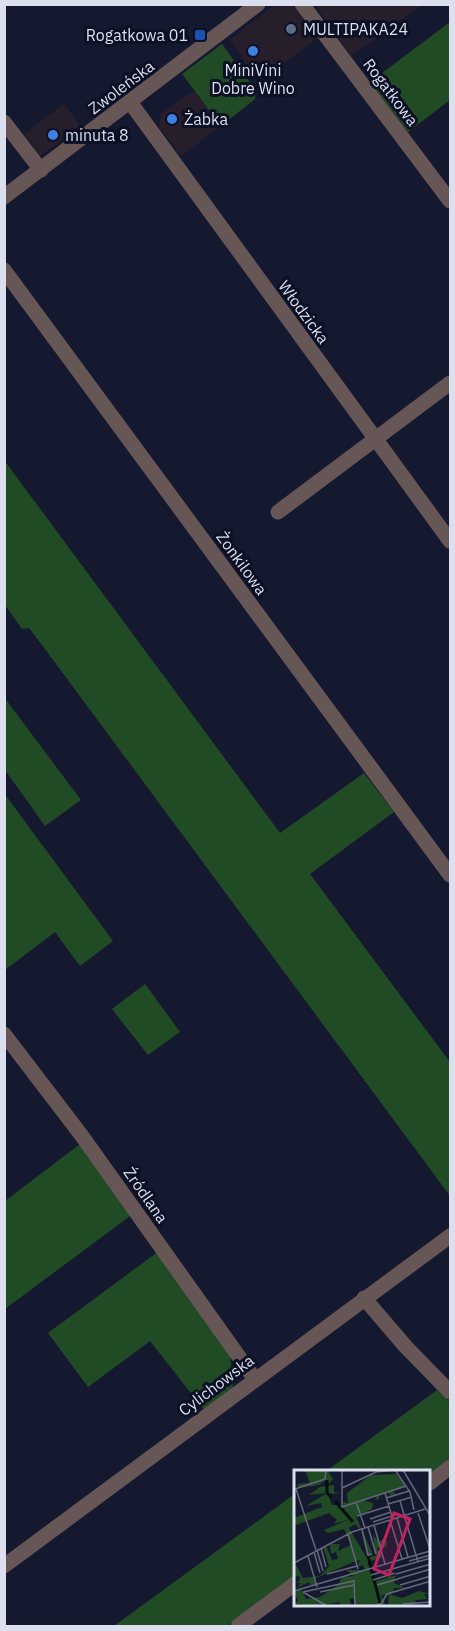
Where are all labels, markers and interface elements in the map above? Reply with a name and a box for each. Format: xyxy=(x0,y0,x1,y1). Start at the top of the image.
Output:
place label: MULTIPAKA24 xyxy=(303,19,408,39)
marker: MULTIPAKA24 xyxy=(284,22,298,36)
place label: Rogatkowa 01 xyxy=(86,25,188,45)
marker: Rogatkowa 01 xyxy=(193,28,207,42)
marker: MiniVini Dobre Wino xyxy=(246,44,260,58)
street label: Rogatkowa xyxy=(359,54,423,130)
street label: Zwoleńska xyxy=(84,55,158,118)
place label: MiniVini Dobre Wino xyxy=(211,60,295,98)
place label: Żabka xyxy=(184,109,228,129)
marker: Żabka xyxy=(165,112,179,126)
place label: minuta 8 xyxy=(65,125,129,145)
marker: minuta 8 xyxy=(46,128,60,142)
street label: Włodzicka xyxy=(274,276,334,348)
street label: Żonkilowa xyxy=(212,527,272,599)
street label: Źródlana xyxy=(119,1163,174,1227)
street label: Cylichowska xyxy=(174,1350,258,1420)
inset map xyxy=(294,1470,431,1607)

